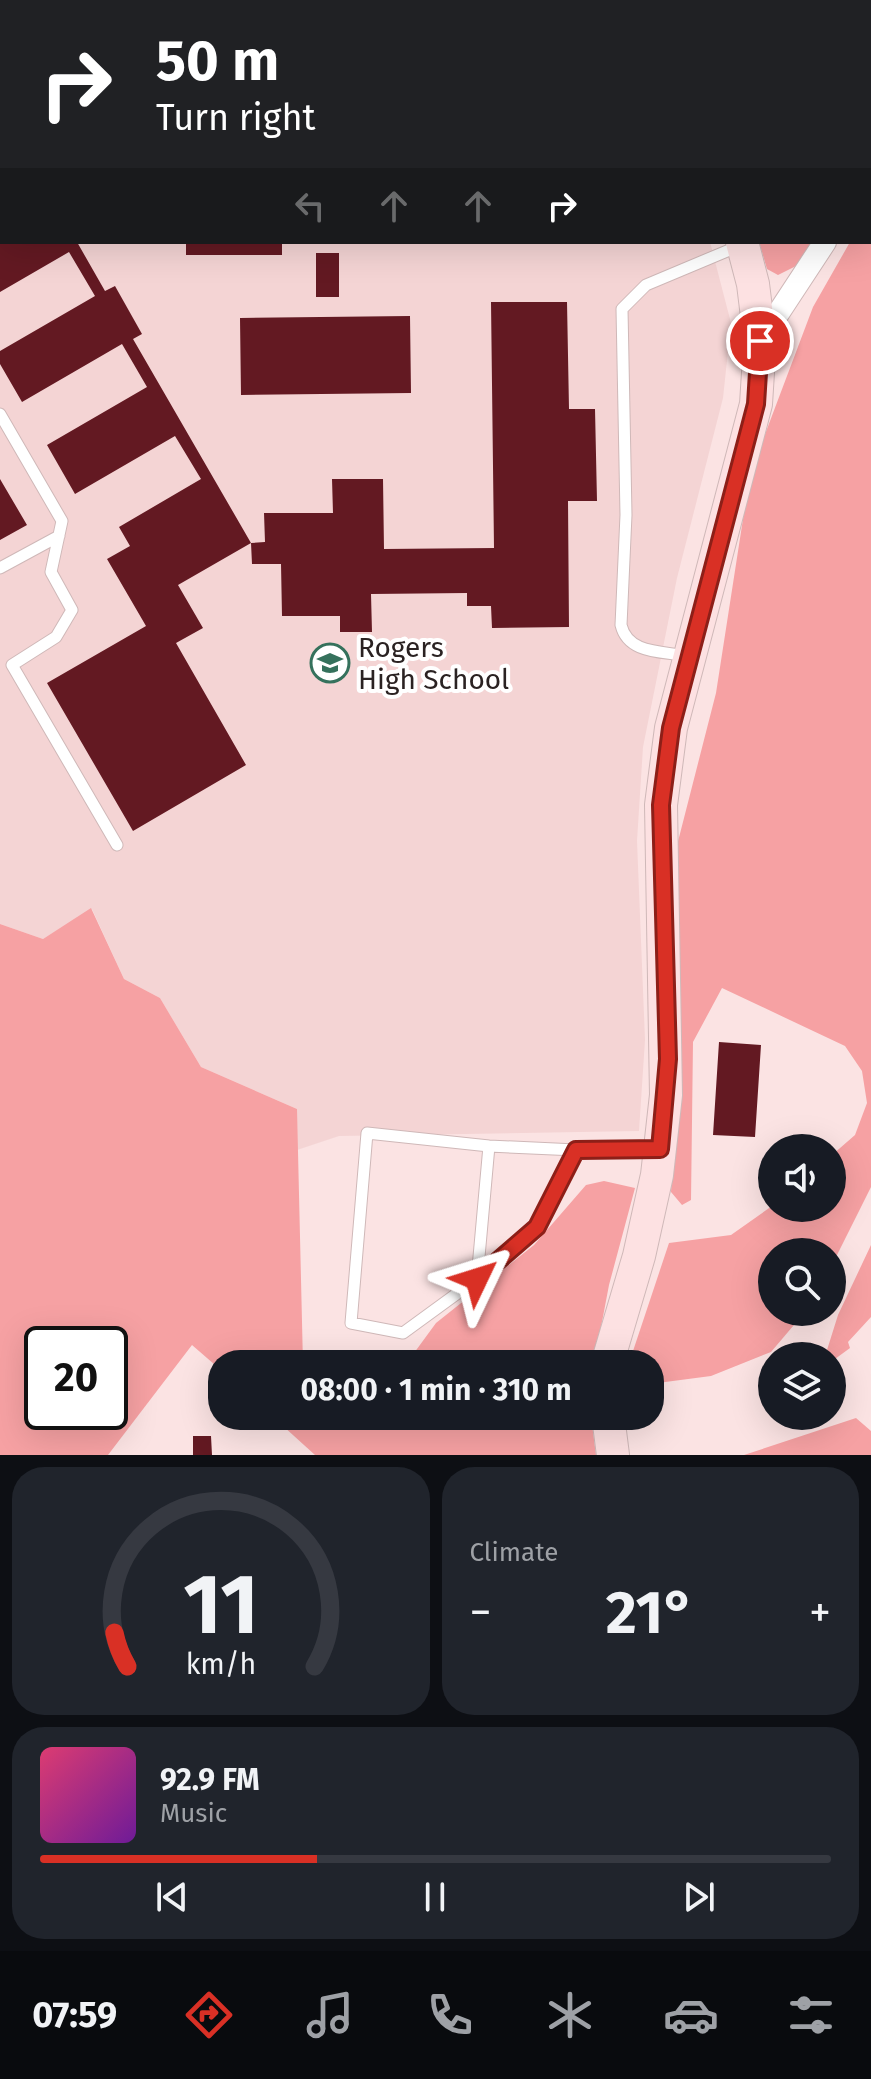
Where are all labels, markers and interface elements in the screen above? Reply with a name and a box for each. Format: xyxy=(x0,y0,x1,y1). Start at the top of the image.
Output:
text: 50 m xyxy=(156,28,279,95)
icon: right xyxy=(24,32,128,136)
text: Turn right xyxy=(156,96,316,140)
icon: left xyxy=(288,184,332,228)
icon: ahead xyxy=(372,184,416,228)
icon: ahead xyxy=(456,184,500,228)
icon: right xyxy=(540,184,584,228)
pin xyxy=(726,307,794,375)
icon: arrive xyxy=(738,319,782,363)
place label: Rogers High School xyxy=(358,631,509,696)
school or university icon: Rogers High School xyxy=(309,642,351,684)
map controls xyxy=(758,1134,846,1430)
button: sound xyxy=(758,1134,846,1222)
position arrow xyxy=(435,1237,519,1321)
button: search xyxy=(758,1238,846,1326)
speed limit sign: 20 xyxy=(24,1326,128,1430)
button: layers xyxy=(758,1342,846,1430)
text: 08:00 · 1 min · 310 m xyxy=(300,1372,572,1408)
text: Climate xyxy=(470,1537,558,1568)
text: 11 xyxy=(183,1555,259,1655)
text: 21° xyxy=(606,1577,695,1649)
text: − xyxy=(470,1586,492,1639)
text: + xyxy=(809,1586,831,1639)
text: km/h xyxy=(185,1647,256,1682)
text: 92.9 FM xyxy=(160,1762,260,1798)
text: Music xyxy=(160,1798,227,1829)
icon: previous xyxy=(150,1875,194,1919)
icon: pause xyxy=(413,1875,457,1919)
icon: next xyxy=(677,1875,721,1919)
icon: directions xyxy=(181,1987,237,2043)
icon: music xyxy=(302,1987,358,2043)
icon: phone xyxy=(422,1987,478,2043)
icon: climate xyxy=(542,1987,598,2043)
icon: car xyxy=(663,1987,719,2043)
icon: filters xyxy=(783,1987,839,2043)
text: 07:59 xyxy=(32,1993,117,2037)

